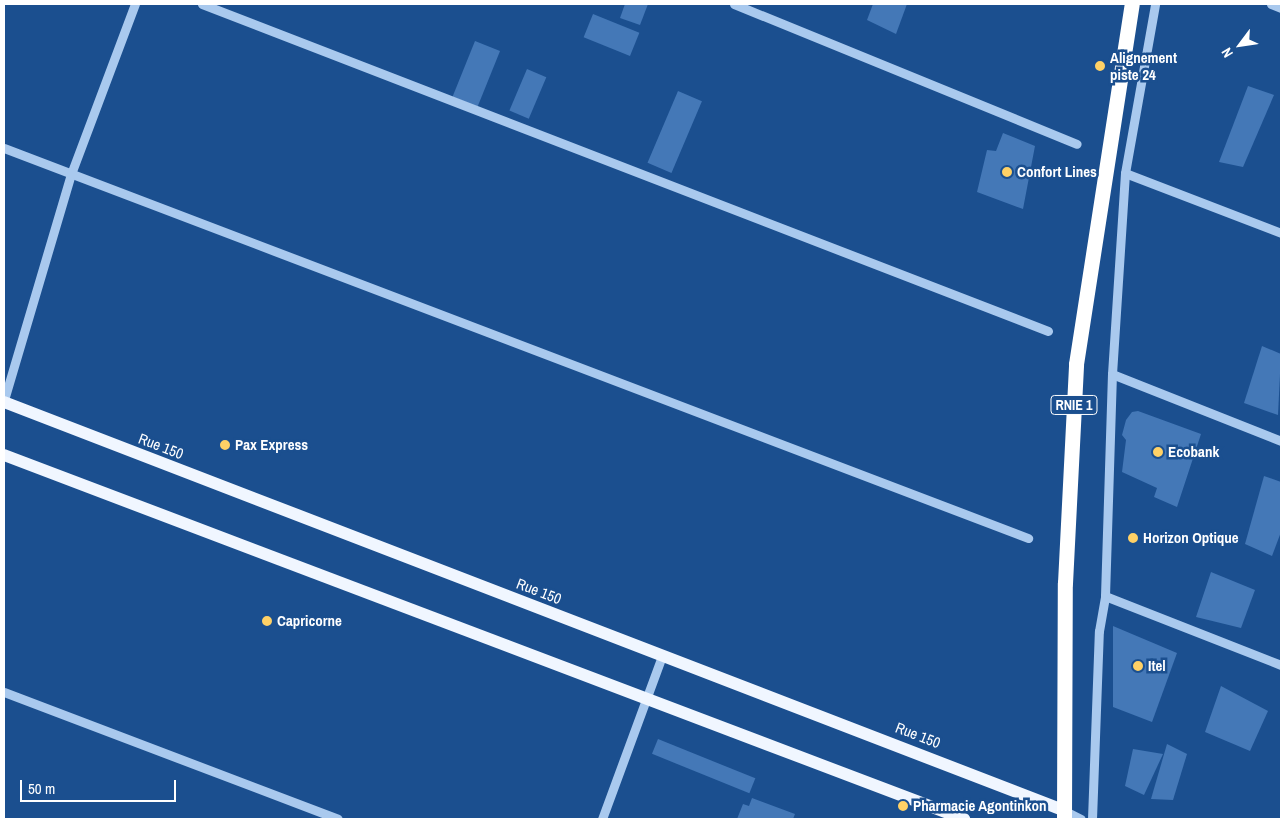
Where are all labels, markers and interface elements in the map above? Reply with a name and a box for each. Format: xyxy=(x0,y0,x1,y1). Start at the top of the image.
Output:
north arrow xyxy=(1215,20,1265,70)
text: N xyxy=(1217,45,1237,61)
place label: Alignement piste 24 xyxy=(1110,48,1177,83)
marker: Alignement piste 24 xyxy=(1094,60,1106,72)
place label: Confort Lines xyxy=(1017,163,1097,181)
marker: Confort Lines xyxy=(1001,166,1013,178)
road number: RNIE 1 xyxy=(1050,394,1098,416)
street label: Rue 150 xyxy=(136,429,186,463)
place label: Pax Express xyxy=(235,436,308,454)
marker: Pax Express xyxy=(219,439,231,451)
place label: Ecobank xyxy=(1168,443,1219,461)
marker: Ecobank xyxy=(1152,446,1164,458)
place label: Horizon Optique xyxy=(1143,529,1239,547)
marker: Horizon Optique xyxy=(1127,532,1139,544)
street label: Rue 150 xyxy=(514,574,564,608)
place label: Capricorne xyxy=(277,612,342,630)
marker: Capricorne xyxy=(261,615,273,627)
place label: Itel xyxy=(1148,657,1166,675)
marker: Itel xyxy=(1132,660,1144,672)
street label: Rue 150 xyxy=(893,718,943,752)
scale bar xyxy=(22,770,179,802)
text: 50 m xyxy=(28,778,55,799)
place label: Pharmacie Agontinkon xyxy=(913,797,1047,815)
marker: Pharmacie Agontinkon xyxy=(897,800,909,812)

